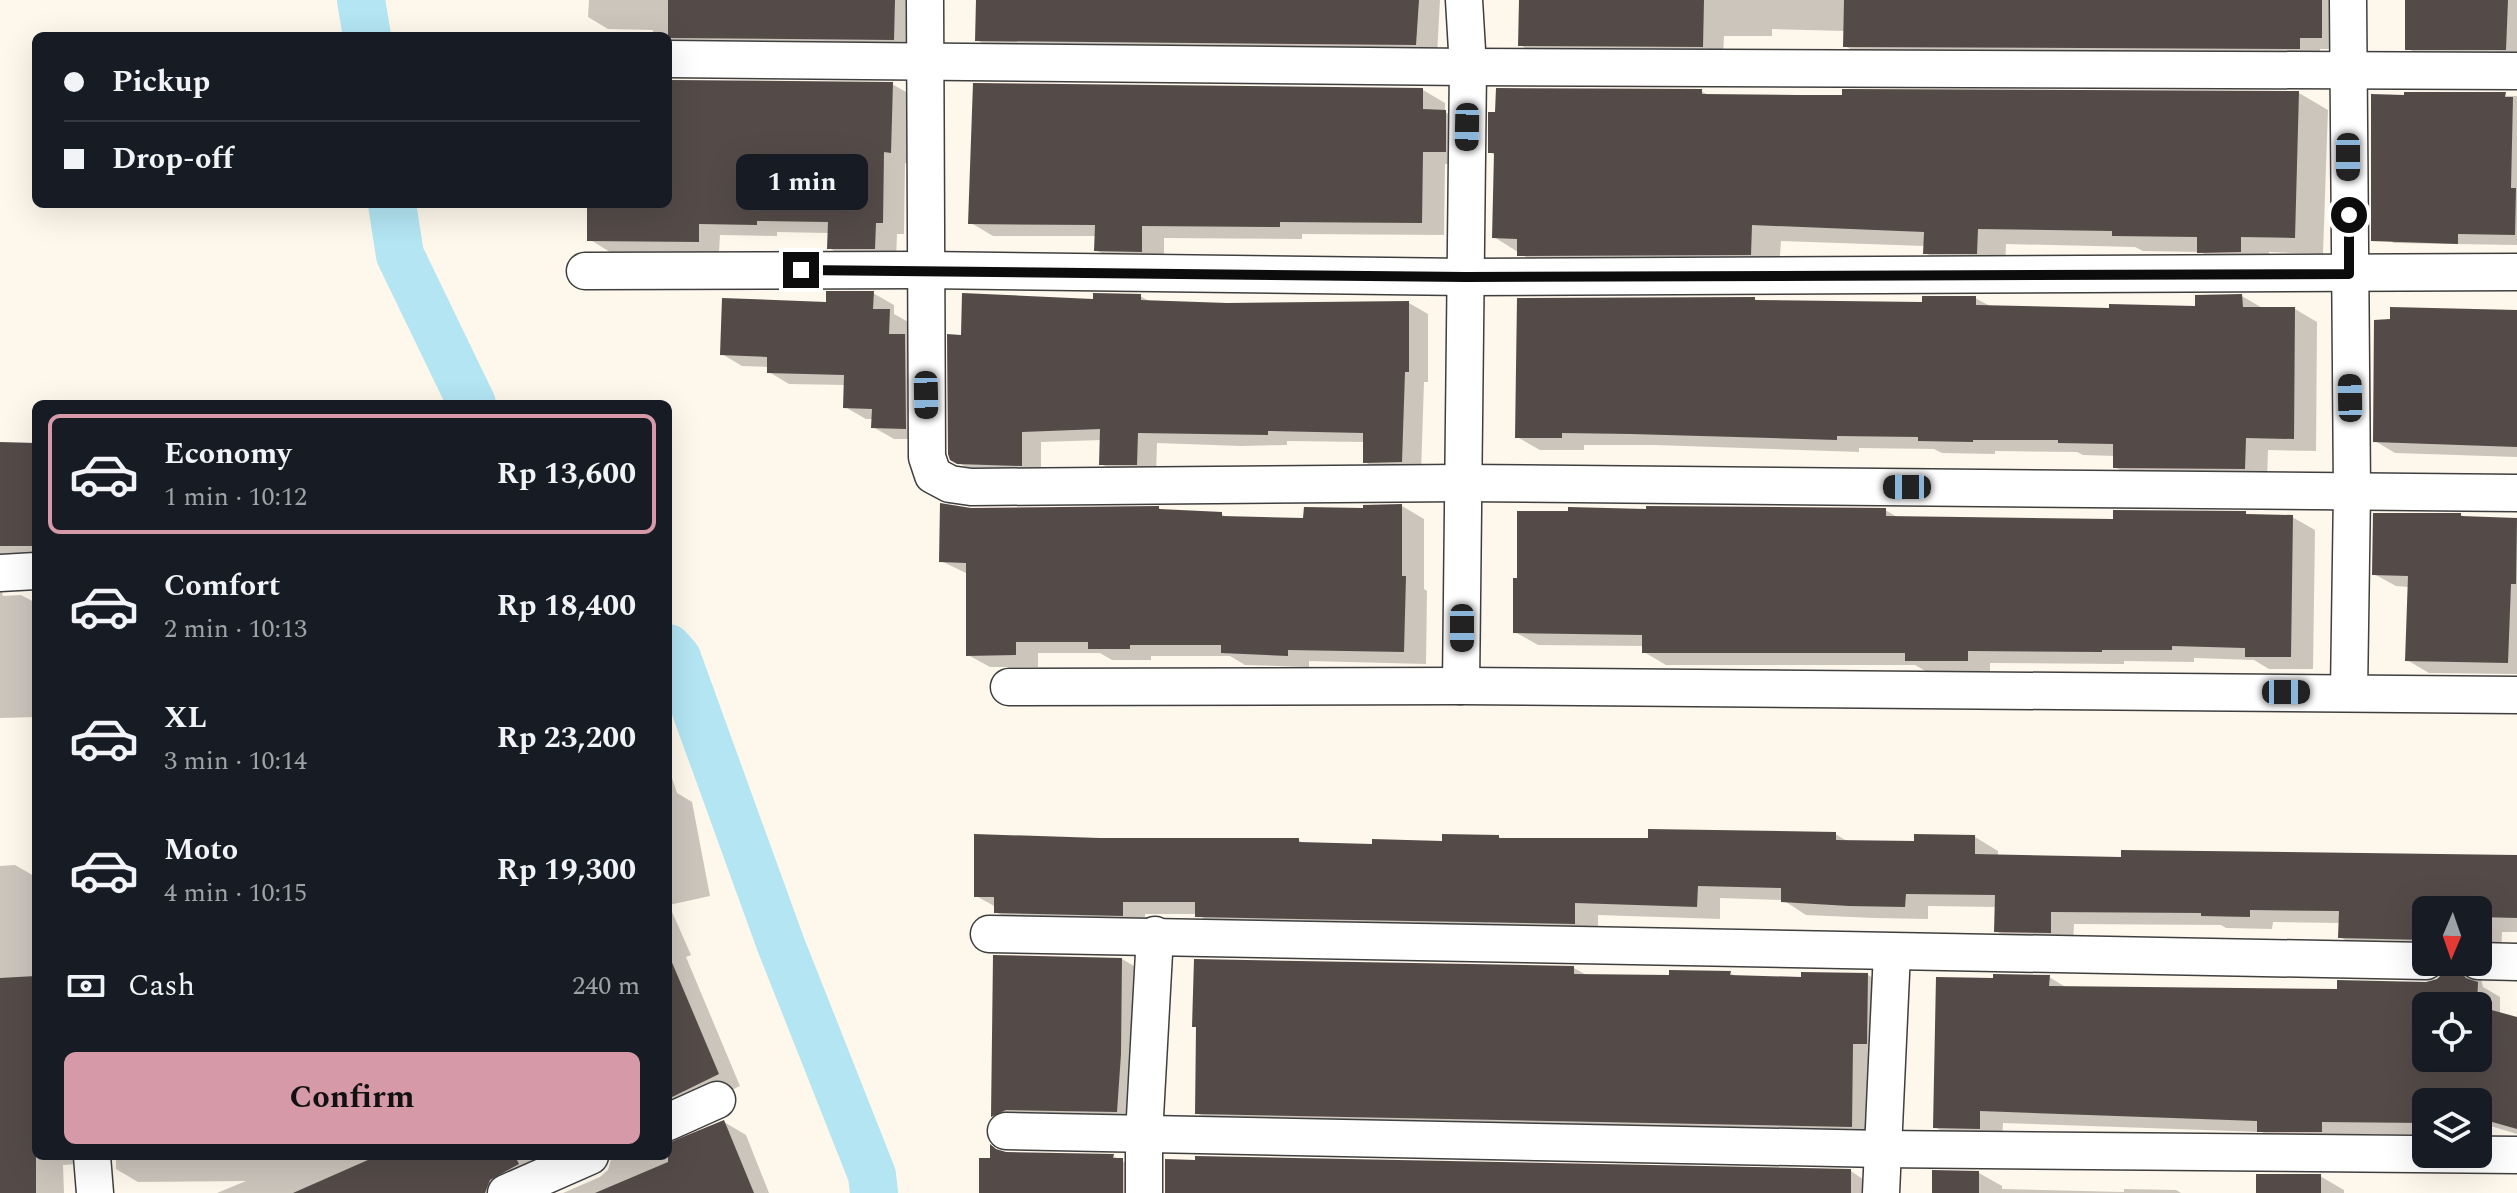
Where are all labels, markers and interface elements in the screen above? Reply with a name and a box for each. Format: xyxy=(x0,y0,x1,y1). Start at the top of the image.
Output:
text: Pickup xyxy=(112,59,210,105)
car xyxy=(1455,103,1479,151)
car xyxy=(2336,133,2360,181)
text: Drop-off xyxy=(112,136,233,182)
callout: 1 min xyxy=(735,154,867,210)
text: 1 min xyxy=(767,162,837,202)
route start xyxy=(2331,197,2367,233)
route end xyxy=(783,252,819,288)
car xyxy=(914,371,938,419)
car xyxy=(2338,374,2362,422)
text: Economy xyxy=(164,431,291,477)
icon: car xyxy=(68,438,140,510)
text: Rp 13,600 xyxy=(497,451,636,497)
car xyxy=(1883,475,1931,499)
text: 1 min · 10:12 xyxy=(164,477,307,517)
text: Comfort xyxy=(164,563,280,609)
icon: car xyxy=(68,570,140,642)
text: Rp 18,400 xyxy=(497,583,636,629)
car xyxy=(1450,604,1474,652)
text: 2 min · 10:13 xyxy=(164,609,307,649)
car xyxy=(2262,680,2310,704)
text: XL xyxy=(164,695,207,741)
icon: car xyxy=(68,702,140,774)
text: Rp 23,200 xyxy=(497,715,636,761)
text: 3 min · 10:14 xyxy=(164,741,307,781)
text: Moto xyxy=(164,827,238,873)
icon: car xyxy=(68,834,140,906)
text: Rp 19,300 xyxy=(497,847,636,893)
text: 4 min · 10:15 xyxy=(164,873,307,913)
north arrow xyxy=(2412,896,2492,976)
map controls xyxy=(2412,896,2492,1168)
text: Cash xyxy=(128,963,195,1009)
icon: cash xyxy=(64,964,108,1008)
text: 240 m xyxy=(572,966,640,1006)
button: locate xyxy=(2412,992,2492,1072)
button: Confirm xyxy=(64,1052,640,1144)
button: layers xyxy=(2412,1088,2492,1168)

